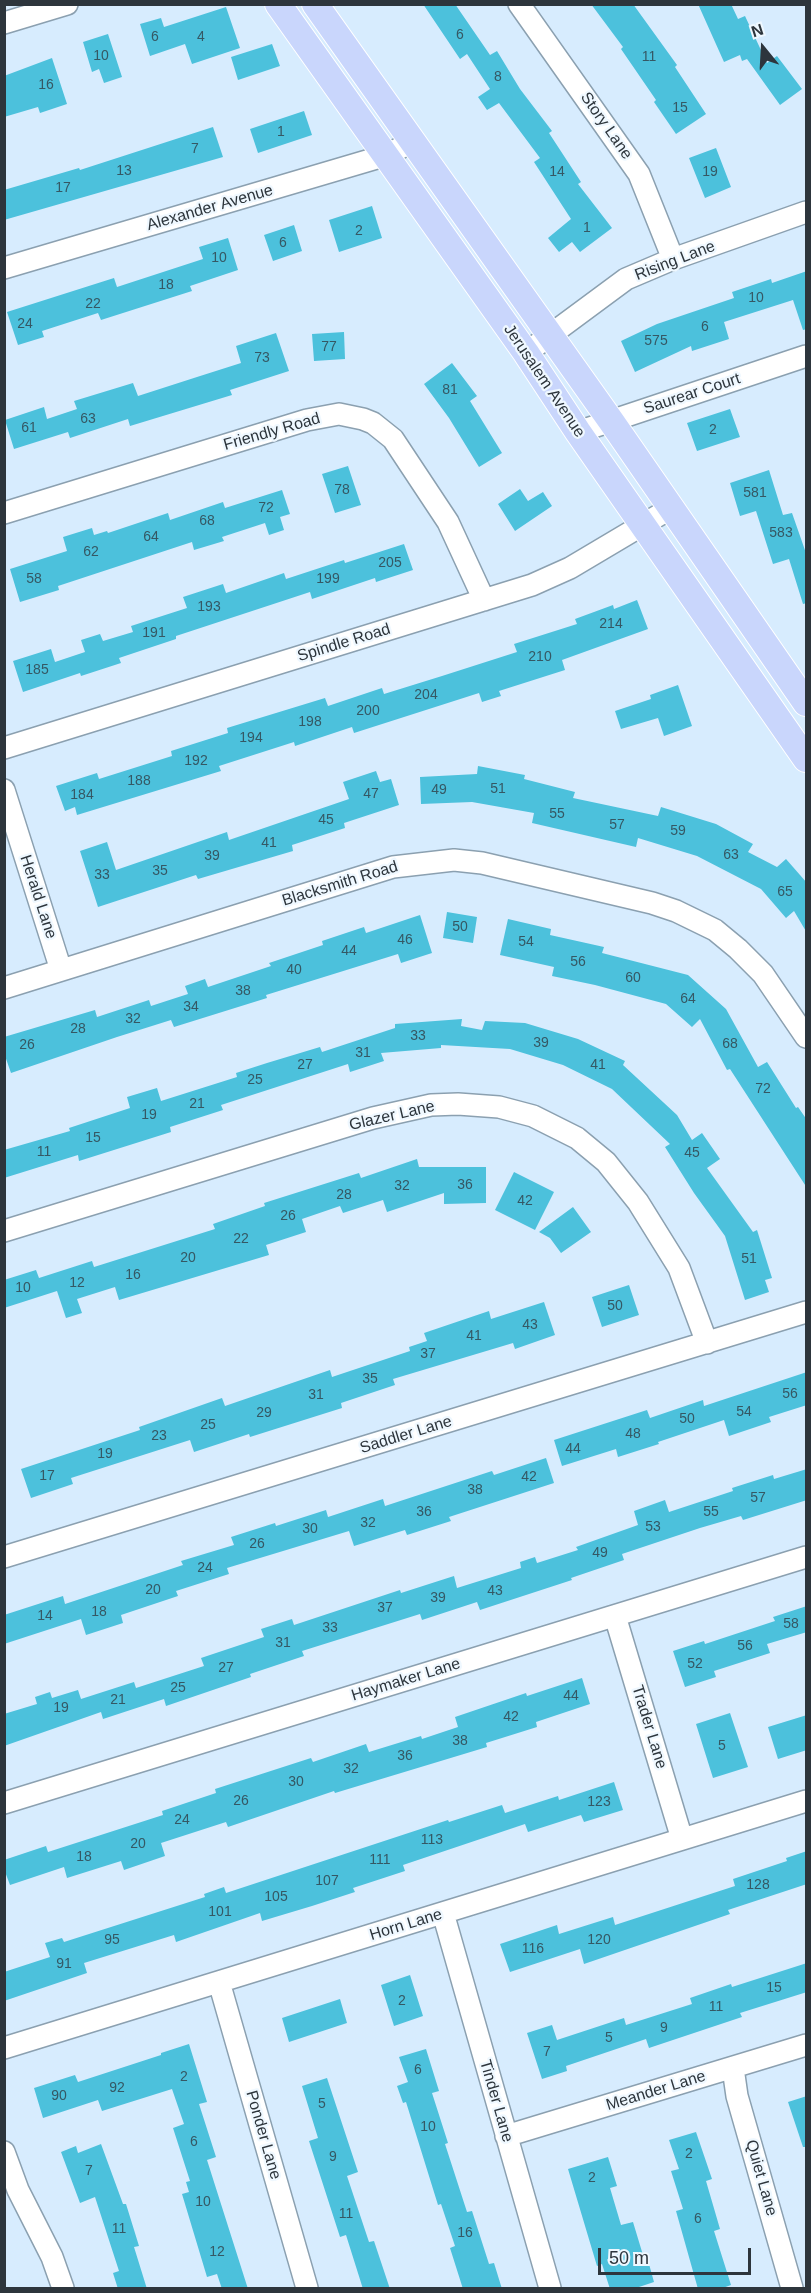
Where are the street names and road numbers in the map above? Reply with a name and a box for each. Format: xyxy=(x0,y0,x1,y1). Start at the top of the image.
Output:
street label: Story Lane xyxy=(576,89,636,163)
street label: Alexander Avenue xyxy=(145,181,275,235)
street label: Rising Lane xyxy=(632,237,718,285)
street label: Jerusalem Avenue xyxy=(499,321,589,441)
street label: Saurear Court xyxy=(641,369,743,419)
street label: Friendly Road xyxy=(221,409,323,455)
street label: Spindle Road xyxy=(295,620,393,666)
street label: Herald Lane xyxy=(15,853,61,941)
street label: Blacksmith Road xyxy=(280,857,400,911)
street label: Glazer Lane xyxy=(347,1097,437,1135)
street label: Saddler Lane xyxy=(358,1412,454,1458)
street label: Haymaker Lane xyxy=(349,1654,463,1706)
street label: Trader Lane xyxy=(627,1683,671,1771)
street label: Horn Lane xyxy=(367,1905,445,1945)
street label: Tinder Lane xyxy=(475,2058,517,2144)
street label: Meander Lane xyxy=(604,2067,708,2115)
street label: Ponder Lane xyxy=(241,2088,285,2182)
street label: Quiet Lane xyxy=(741,2138,781,2218)

